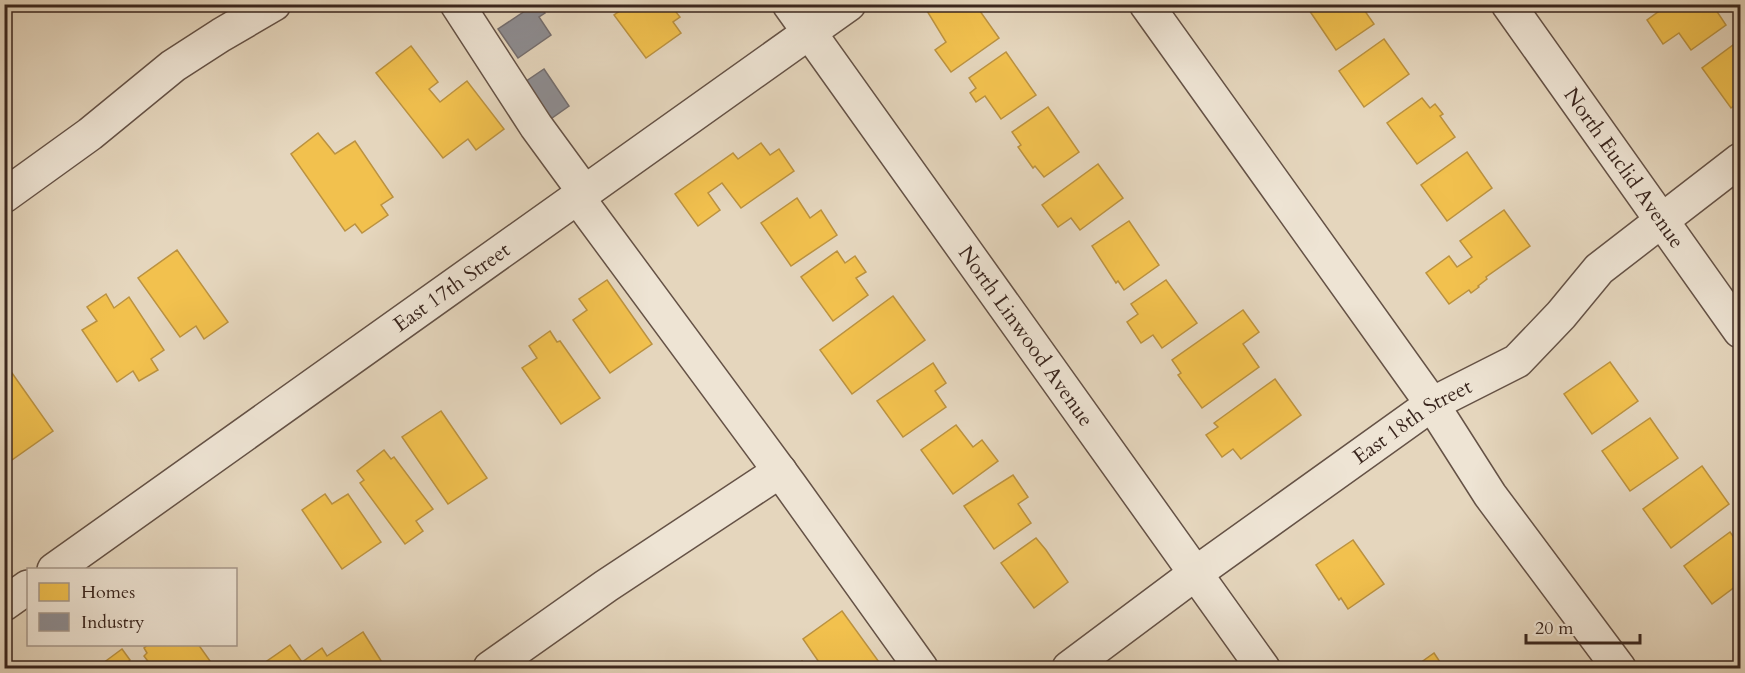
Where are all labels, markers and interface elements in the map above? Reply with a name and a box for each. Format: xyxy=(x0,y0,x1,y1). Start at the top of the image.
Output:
street label: North Euclid Avenue xyxy=(1557,82,1691,254)
street label: East 17th Street xyxy=(387,235,516,339)
street label: North Linwood Avenue xyxy=(952,240,1101,432)
street label: East 18th Street xyxy=(1347,372,1477,471)
legend xyxy=(27,568,237,646)
text: Homes xyxy=(81,580,135,605)
scale bar xyxy=(1526,607,1640,645)
text: Industry xyxy=(81,610,145,635)
text: 20 m xyxy=(1535,616,1574,641)

